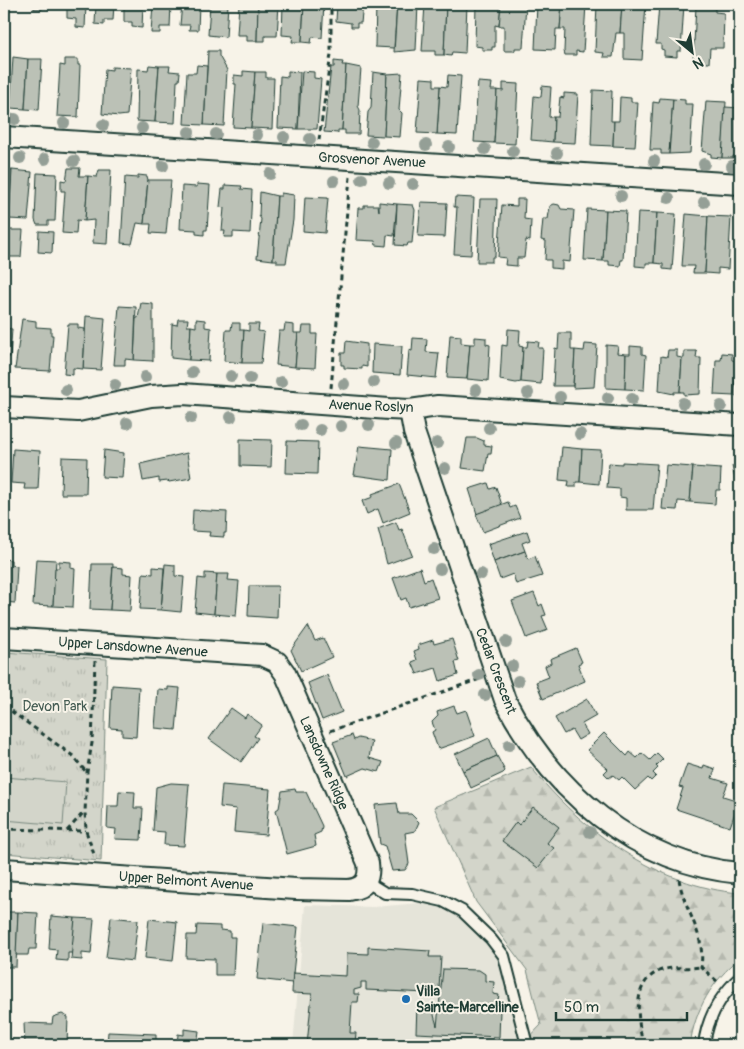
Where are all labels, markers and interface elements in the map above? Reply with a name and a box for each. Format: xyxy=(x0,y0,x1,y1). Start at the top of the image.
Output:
north arrow xyxy=(666,28,716,78)
text: N xyxy=(690,53,706,73)
street label: Grosvenor Avenue xyxy=(318,149,426,171)
street label: Avenue Roslyn xyxy=(328,396,414,416)
street label: Cedar Crescent xyxy=(472,626,520,717)
street label: Upper Lansdowne Avenue xyxy=(58,633,208,661)
park label: Devon Park xyxy=(23,698,88,715)
street label: Lansdowne Ridge xyxy=(296,714,352,812)
street label: Upper Belmont Avenue xyxy=(118,868,254,894)
place label: Villa Sainte-Marcelline xyxy=(416,983,520,1016)
scale bar xyxy=(556,989,688,1021)
marker: Villa Sainte-Marcelline xyxy=(400,993,412,1005)
text: 50 m xyxy=(564,998,599,1017)

